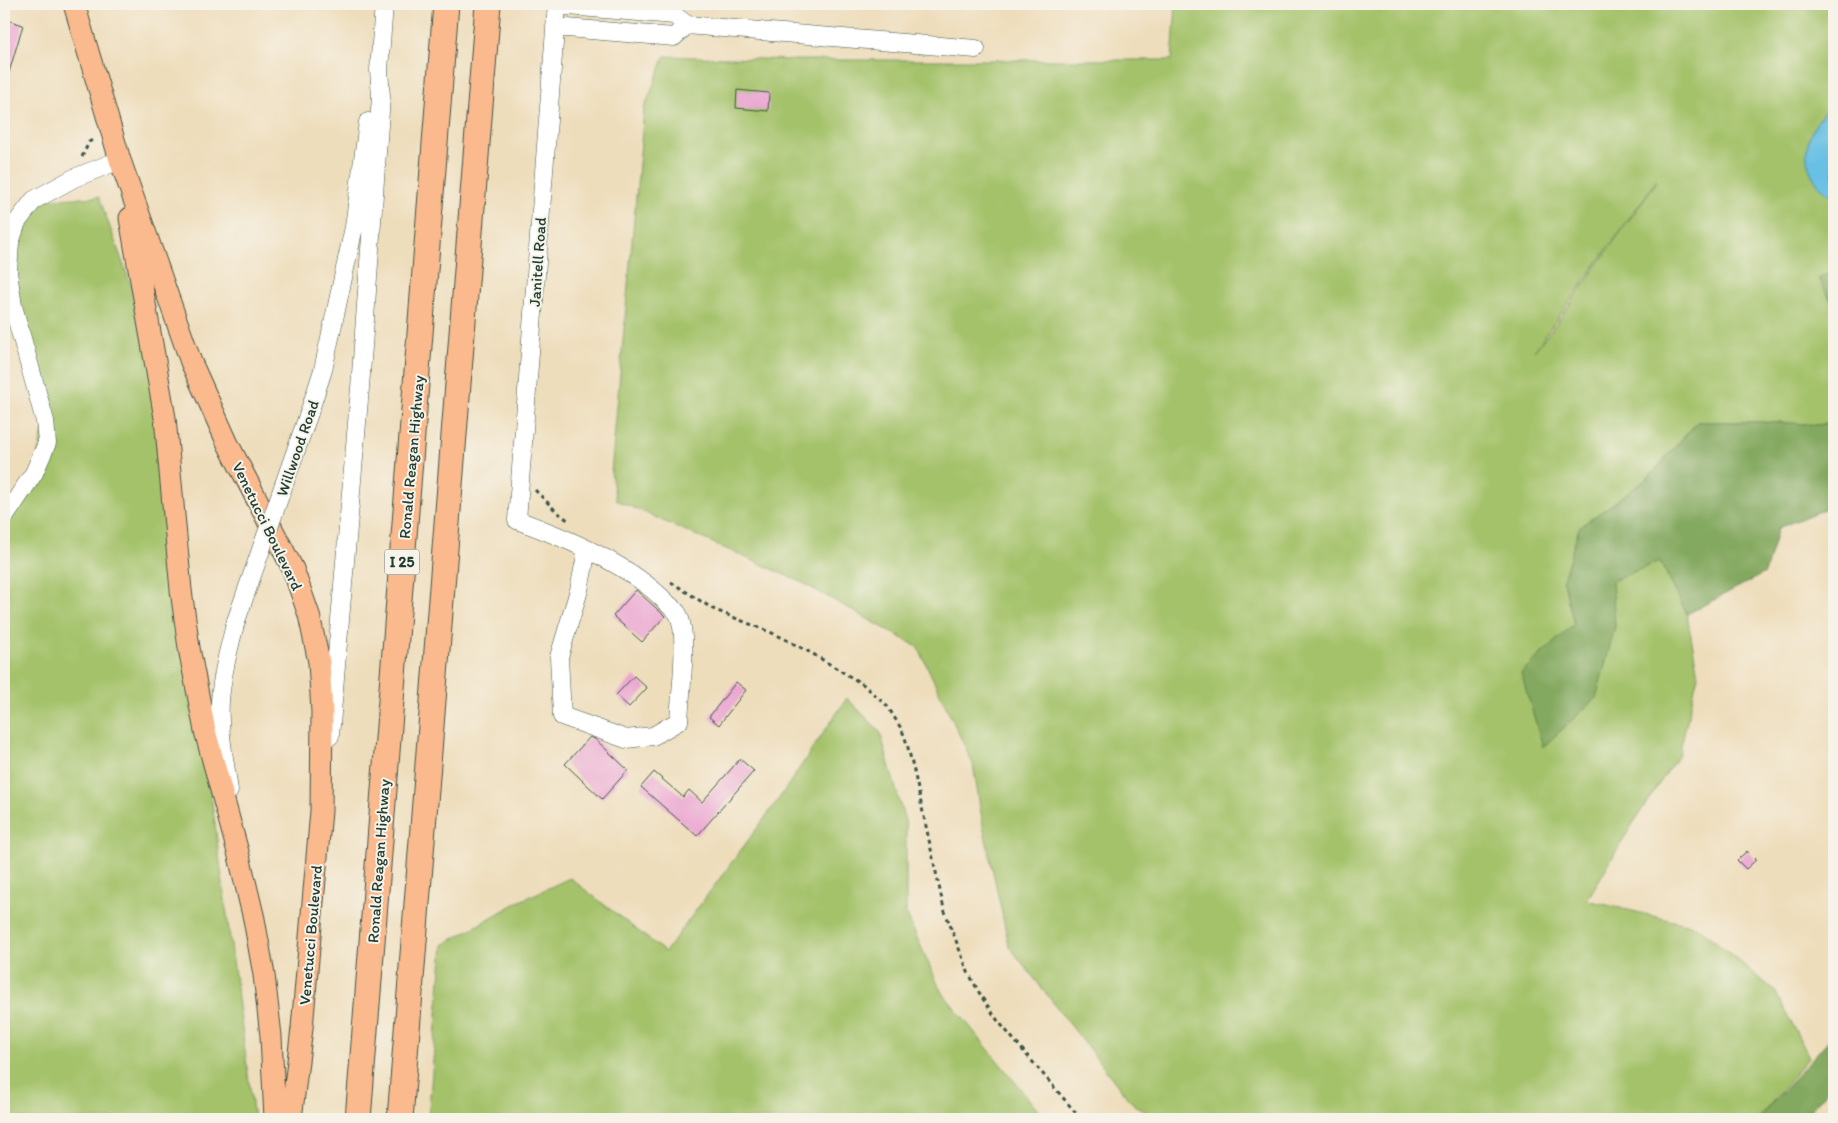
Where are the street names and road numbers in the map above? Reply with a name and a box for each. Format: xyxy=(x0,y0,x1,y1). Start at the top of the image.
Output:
street label: Janitell Road xyxy=(525,216,550,307)
street label: Ronald Reagan Highway xyxy=(395,374,428,540)
street label: Willwood Road xyxy=(272,397,323,499)
street label: Venetucci Boulevard xyxy=(228,459,307,594)
road number: I 25 xyxy=(384,550,420,574)
street label: Ronald Reagan Highway xyxy=(363,778,394,944)
street label: Venetucci Boulevard xyxy=(295,864,326,1006)

